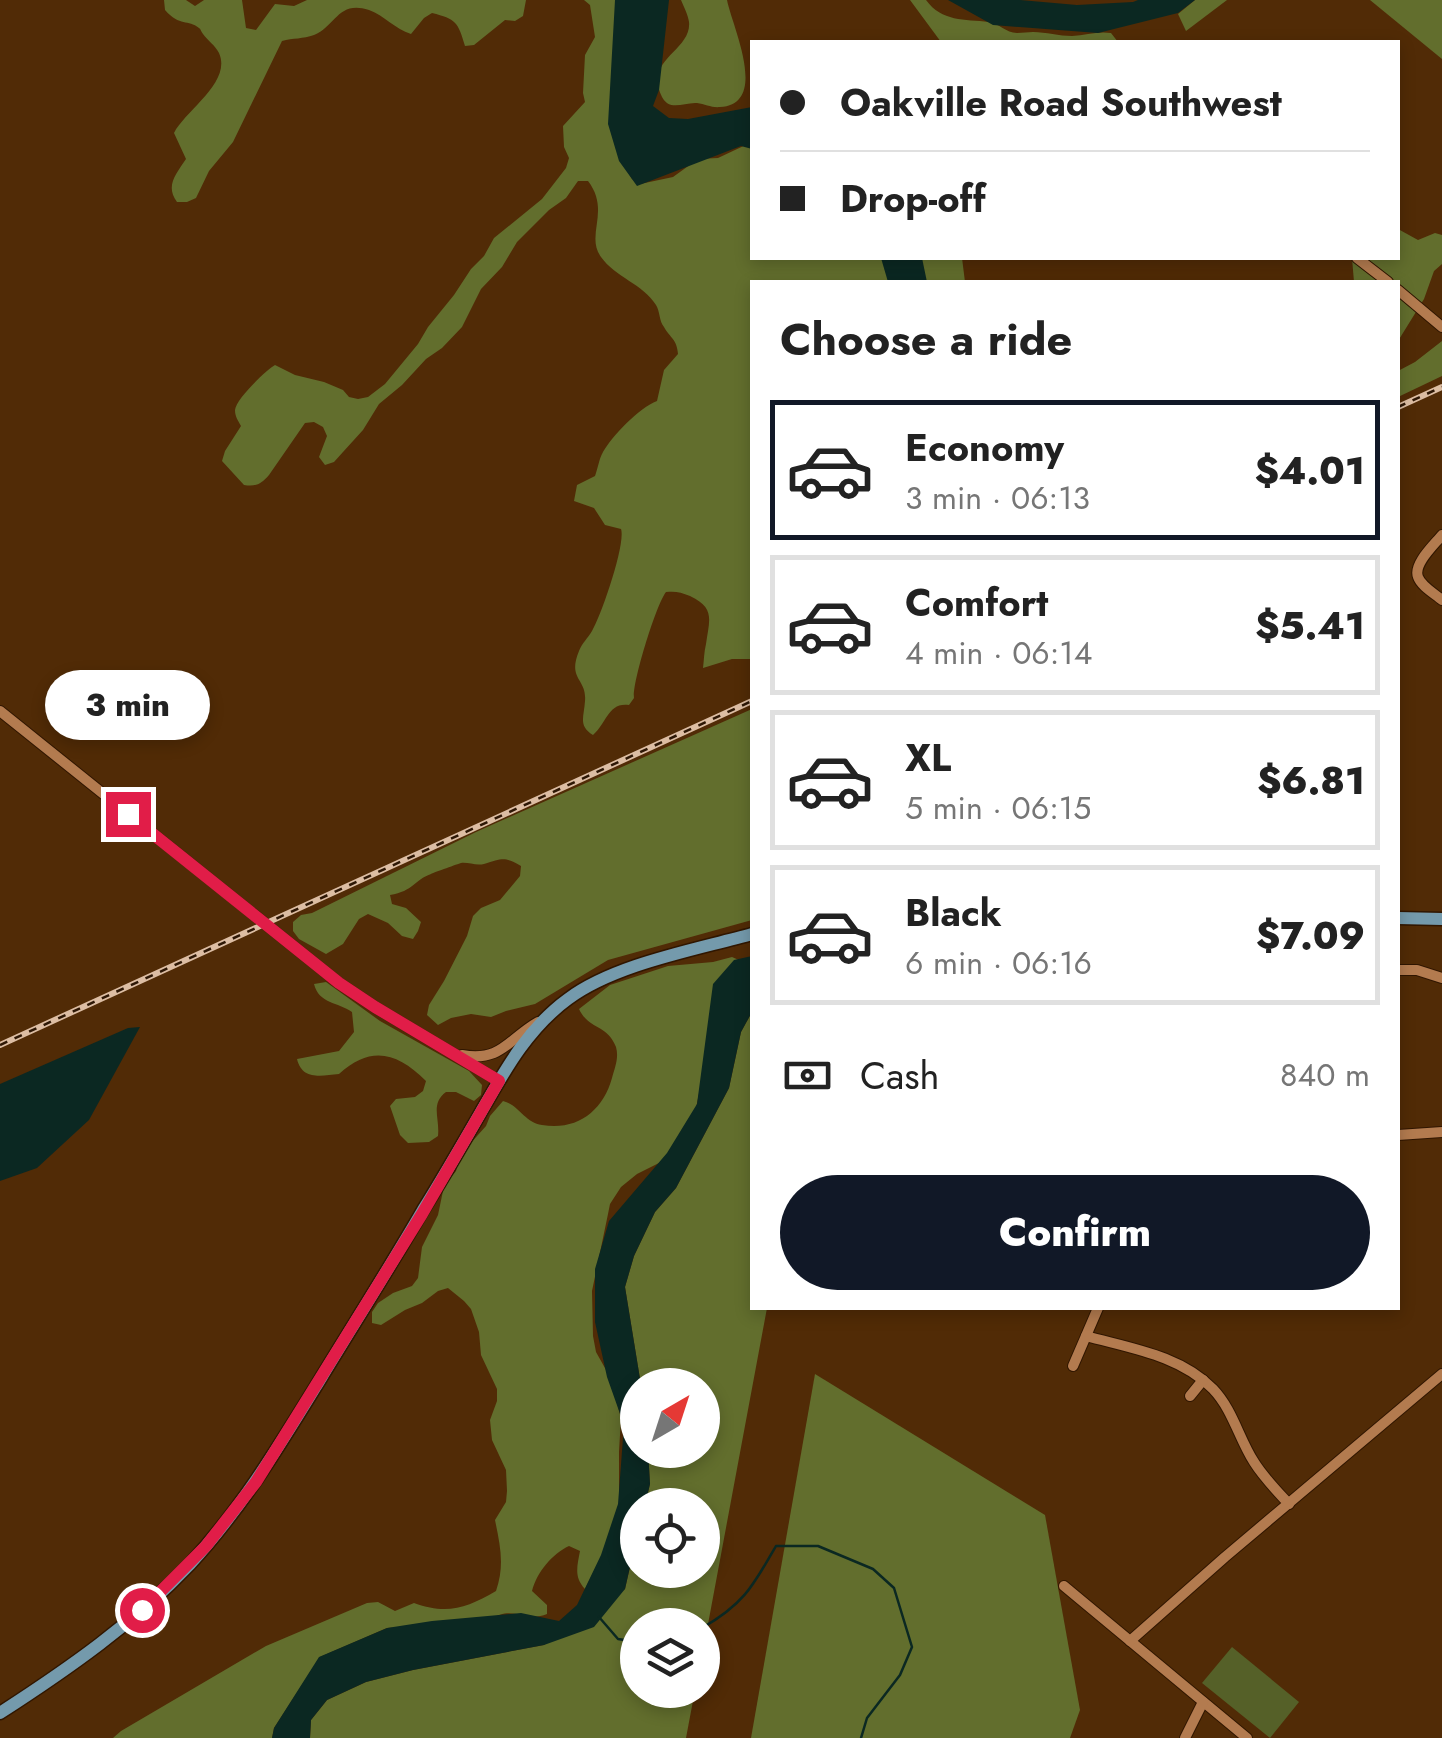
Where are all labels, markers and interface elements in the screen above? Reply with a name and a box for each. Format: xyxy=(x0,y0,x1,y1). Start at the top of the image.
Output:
text: Oakville Road Southwest xyxy=(840,75,1282,130)
text: Drop-off xyxy=(840,171,986,226)
text: Choose a ride xyxy=(780,307,1072,372)
text: Economy xyxy=(905,420,1064,475)
icon: car xyxy=(785,425,875,515)
text: $4.01 xyxy=(1255,443,1365,498)
text: 3 min · 06:13 xyxy=(905,475,1090,521)
text: Comfort xyxy=(905,575,1048,630)
icon: car xyxy=(785,580,875,670)
text: $5.41 xyxy=(1255,598,1365,653)
text: 4 min · 06:14 xyxy=(905,630,1092,676)
callout: 3 min xyxy=(46,669,210,739)
text: 3 min xyxy=(85,682,170,728)
text: XL xyxy=(905,730,951,785)
icon: car xyxy=(785,735,875,825)
text: $6.81 xyxy=(1257,753,1365,808)
text: 5 min · 06:15 xyxy=(905,785,1091,831)
route end xyxy=(106,792,151,837)
text: Black xyxy=(905,885,1002,940)
icon: car xyxy=(785,890,875,980)
text: $7.09 xyxy=(1256,908,1365,963)
text: 6 min · 06:16 xyxy=(905,940,1092,986)
icon: cash xyxy=(780,1048,835,1103)
text: Cash xyxy=(860,1048,940,1103)
text: 840 m xyxy=(1280,1052,1370,1098)
button: Confirm xyxy=(780,1175,1370,1290)
north arrow xyxy=(620,1368,720,1468)
map controls xyxy=(620,1368,720,1708)
button: locate xyxy=(620,1488,720,1588)
route start xyxy=(120,1588,165,1633)
button: layers xyxy=(620,1608,720,1708)

